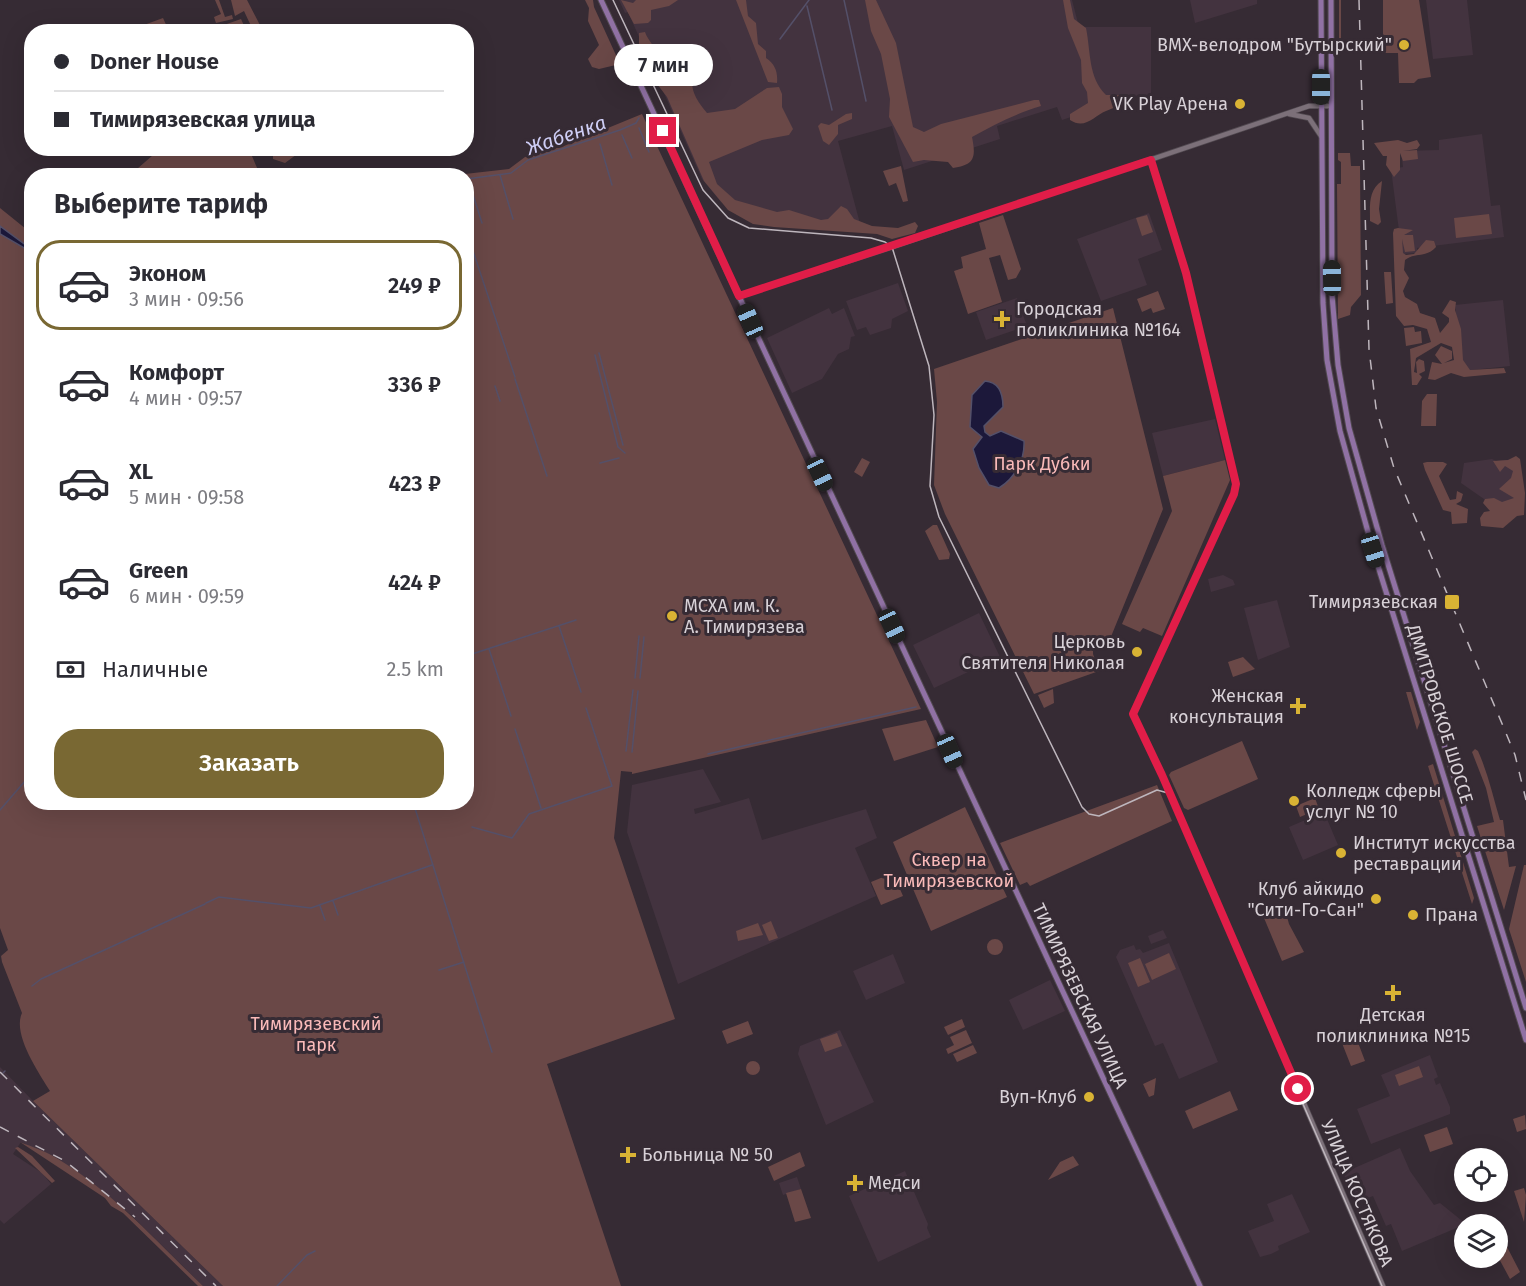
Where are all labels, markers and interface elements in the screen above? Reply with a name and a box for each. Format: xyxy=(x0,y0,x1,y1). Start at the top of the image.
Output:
place label: BMX-велодром "Бутырский" xyxy=(1157,34,1392,56)
marker: BMX-велодром "Бутырский" xyxy=(1397,38,1411,52)
callout: 7 мин xyxy=(614,44,712,86)
text: Doner House xyxy=(90,48,219,75)
text: 7 мин xyxy=(638,53,689,77)
car xyxy=(1312,69,1330,105)
place label: VK Play Арена xyxy=(1113,93,1228,115)
marker: VK Play Арена xyxy=(1233,97,1247,111)
text: Тимирязевская улица xyxy=(90,106,316,133)
water label: Жабенка xyxy=(522,110,609,160)
route end xyxy=(649,117,676,144)
text: Выберите тариф xyxy=(54,188,268,220)
icon: car xyxy=(57,258,111,312)
text: Эконом xyxy=(129,260,206,287)
car xyxy=(1323,260,1341,296)
text: 249 ₽ xyxy=(388,272,441,299)
text: 3 мин · 09:56 xyxy=(129,287,244,311)
place label: Городская поликлиника №164 xyxy=(1016,298,1181,341)
car xyxy=(734,301,766,341)
marker: Городская поликлиника №164 xyxy=(993,310,1011,328)
icon: car xyxy=(57,357,111,411)
text: Комфорт xyxy=(129,359,224,386)
text: 336 ₽ xyxy=(388,371,441,398)
text: 4 мин · 09:57 xyxy=(129,386,242,410)
park label: Парк Дубки xyxy=(993,453,1091,475)
car xyxy=(804,454,836,494)
icon: car xyxy=(57,456,111,510)
text: XL xyxy=(129,458,153,485)
text: 423 ₽ xyxy=(388,470,441,497)
text: 5 мин · 09:58 xyxy=(129,485,244,509)
car xyxy=(1359,530,1387,570)
icon: car xyxy=(57,555,111,609)
text: Green xyxy=(129,557,188,584)
text: 424 ₽ xyxy=(388,569,441,596)
text: 6 мин · 09:59 xyxy=(129,584,244,608)
place label: Тимирязевская xyxy=(1309,591,1438,613)
marker: Тимирязевская xyxy=(1443,593,1461,611)
place label: МСХА им. К. А. Тимирязева xyxy=(684,595,805,638)
car xyxy=(876,606,908,646)
marker: МСХА им. К. А. Тимирязева xyxy=(665,609,679,623)
street label: ДМИТРОВСКОЕ ШОССЕ xyxy=(1402,621,1478,806)
place label: Церковь Святителя Николая xyxy=(961,631,1125,674)
marker: Церковь Святителя Николая xyxy=(1130,645,1144,659)
icon: cash xyxy=(54,653,87,686)
text: Наличные xyxy=(102,656,208,683)
text: 2.5 km xyxy=(386,657,444,681)
place label: Женская консультация xyxy=(1169,685,1284,728)
marker: Женская консультация xyxy=(1289,697,1307,715)
button: Заказать xyxy=(54,729,444,798)
car xyxy=(934,731,966,771)
place label: Колледж сферы услуг № 10 xyxy=(1306,780,1441,823)
marker: Колледж сферы услуг № 10 xyxy=(1287,794,1301,808)
place label: Институт искусства реставрации xyxy=(1353,832,1516,875)
marker: Институт искусства реставрации xyxy=(1334,846,1348,860)
park label: Сквер на Тимирязевской xyxy=(884,849,1014,892)
place label: Клуб айкидо "Сити-Го-Сан" xyxy=(1247,878,1364,921)
marker: Клуб айкидо "Сити-Го-Сан" xyxy=(1369,892,1383,906)
street label: ТИМИРЯЗЕВСКАЯ УЛИЦА xyxy=(1027,900,1133,1093)
place label: Прана xyxy=(1425,904,1478,926)
marker: Прана xyxy=(1406,908,1420,922)
marker: Детская поликлиника №15 xyxy=(1384,984,1402,1002)
place label: Детская поликлиника №15 xyxy=(1316,1004,1470,1047)
park label: Тимирязевский парк xyxy=(250,1013,382,1056)
route start xyxy=(1284,1075,1311,1102)
place label: Вуп-Клуб xyxy=(999,1086,1077,1108)
marker: Вуп-Клуб xyxy=(1082,1090,1096,1104)
street label: УЛИЦА КОСТЯКОВА xyxy=(1316,1116,1398,1270)
place label: Больница № 50 xyxy=(642,1144,773,1166)
marker: Больница № 50 xyxy=(619,1146,637,1164)
map controls xyxy=(1454,1148,1508,1268)
button: locate xyxy=(1454,1148,1508,1202)
place label: Медси xyxy=(868,1172,921,1194)
marker: Медси xyxy=(846,1174,864,1192)
button: layers xyxy=(1454,1214,1508,1268)

